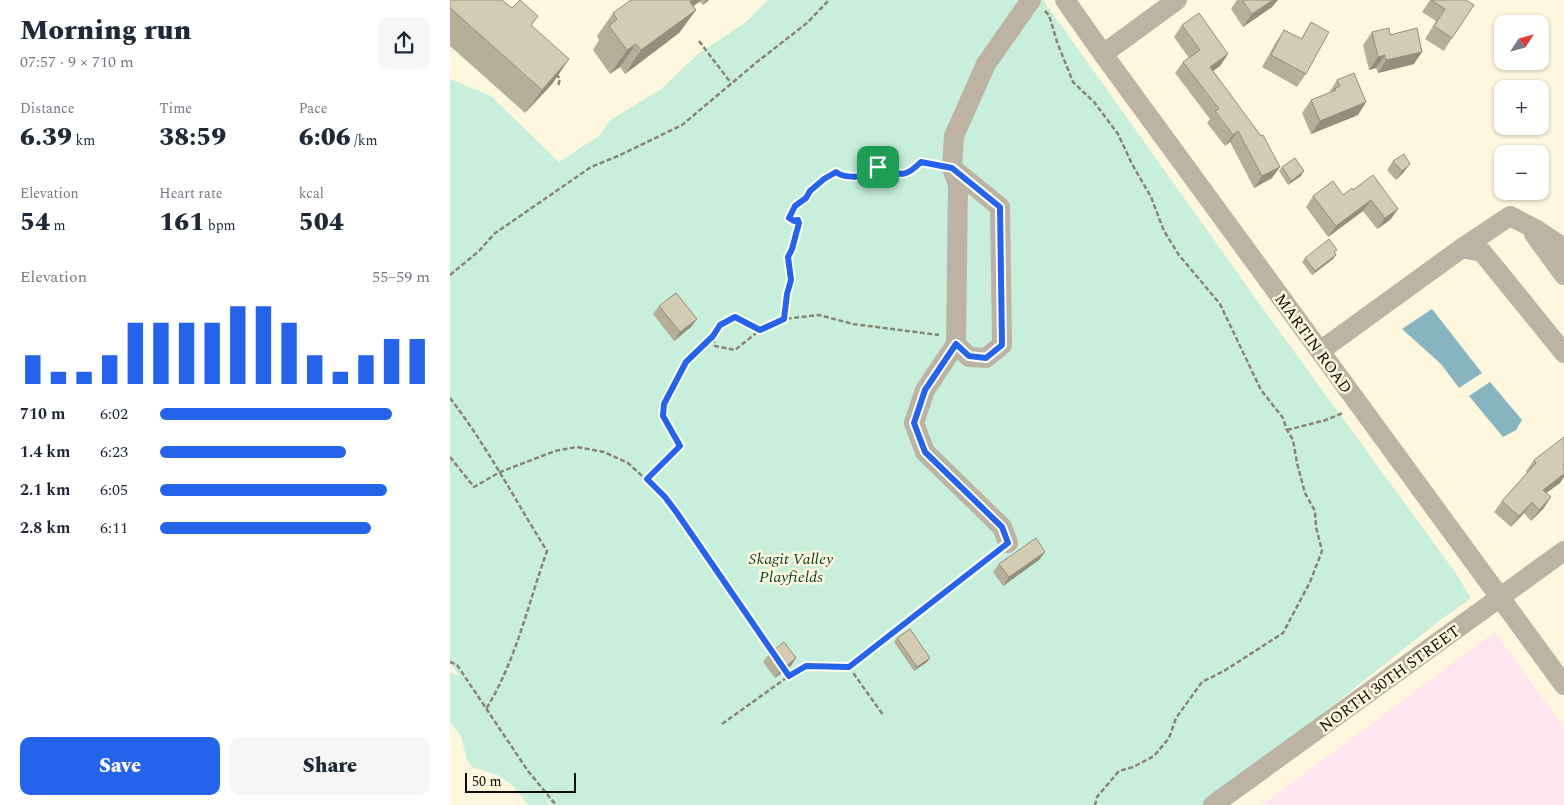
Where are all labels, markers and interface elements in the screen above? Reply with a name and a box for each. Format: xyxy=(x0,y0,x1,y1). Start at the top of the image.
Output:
text: Morning run xyxy=(20,9,191,52)
north arrow xyxy=(1494,15,1549,70)
map controls xyxy=(1494,15,1549,200)
button: share xyxy=(378,17,430,69)
text: 07:57 · 9 × 710 m xyxy=(20,50,134,74)
button: + xyxy=(1494,80,1549,135)
text: Distance xyxy=(20,98,75,119)
text: Time xyxy=(159,98,192,119)
text: Pace xyxy=(299,98,328,119)
text: 6.39 xyxy=(20,119,72,157)
text: 38:59 xyxy=(159,119,226,157)
text: 6:06 xyxy=(299,119,351,157)
text: km xyxy=(72,130,95,151)
text: /km xyxy=(351,130,378,151)
button: − xyxy=(1494,145,1549,200)
pin xyxy=(857,146,899,188)
icon: arrive xyxy=(864,153,892,181)
text: Elevation xyxy=(20,183,79,204)
text: Heart rate xyxy=(159,183,223,204)
text: kcal xyxy=(299,183,324,204)
text: 54 xyxy=(20,204,50,242)
text: 161 xyxy=(159,204,204,242)
text: 504 xyxy=(299,204,344,242)
text: m xyxy=(50,215,66,236)
text: bpm xyxy=(204,215,236,236)
text: Elevation xyxy=(20,265,87,289)
text: 55–59 m xyxy=(372,265,430,289)
street label: MARTIN ROAD xyxy=(1269,288,1358,399)
text: 710 m xyxy=(20,402,65,426)
text: 6:02 xyxy=(100,402,128,426)
text: 1.4 km xyxy=(20,440,70,464)
text: 6:23 xyxy=(100,440,128,464)
text: 2.1 km xyxy=(20,478,70,502)
text: 6:05 xyxy=(100,478,128,502)
text: 2.8 km xyxy=(20,516,70,540)
text: 6:11 xyxy=(100,516,128,540)
park label: Skagit Valley Playfields xyxy=(749,547,833,589)
street label: NORTH 30TH STREET xyxy=(1314,619,1465,738)
button: Save xyxy=(20,737,220,795)
button: Share xyxy=(230,737,430,795)
scale bar xyxy=(465,770,576,793)
text: 50 m xyxy=(472,771,502,792)

